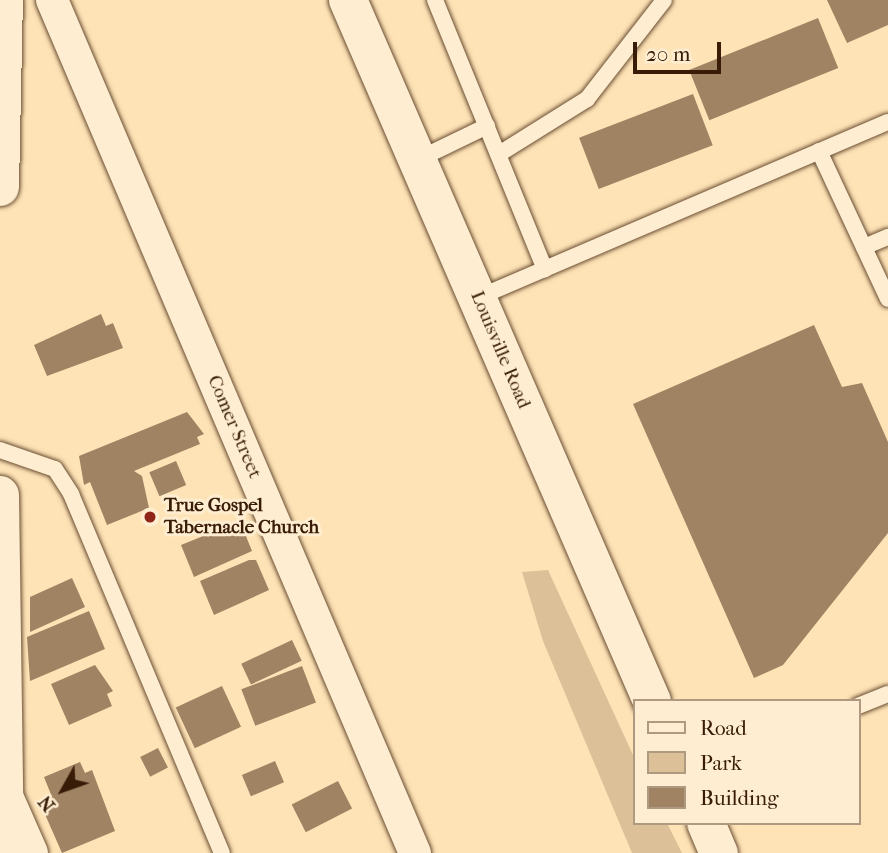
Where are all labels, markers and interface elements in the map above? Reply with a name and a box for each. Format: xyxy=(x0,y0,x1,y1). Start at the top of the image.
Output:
scale bar xyxy=(636,28,724,72)
text: 20 m xyxy=(646,42,690,66)
street label: Louisville Road xyxy=(465,288,535,412)
street label: Comer Street xyxy=(202,372,266,482)
place label: True Gospel Tabernacle Church xyxy=(164,495,319,539)
marker: True Gospel Tabernacle Church xyxy=(142,509,158,525)
legend xyxy=(632,699,860,825)
text: Road xyxy=(700,716,747,740)
text: Park xyxy=(700,751,742,775)
north arrow xyxy=(28,755,98,825)
text: Building xyxy=(700,786,778,810)
text: N xyxy=(34,791,60,816)

